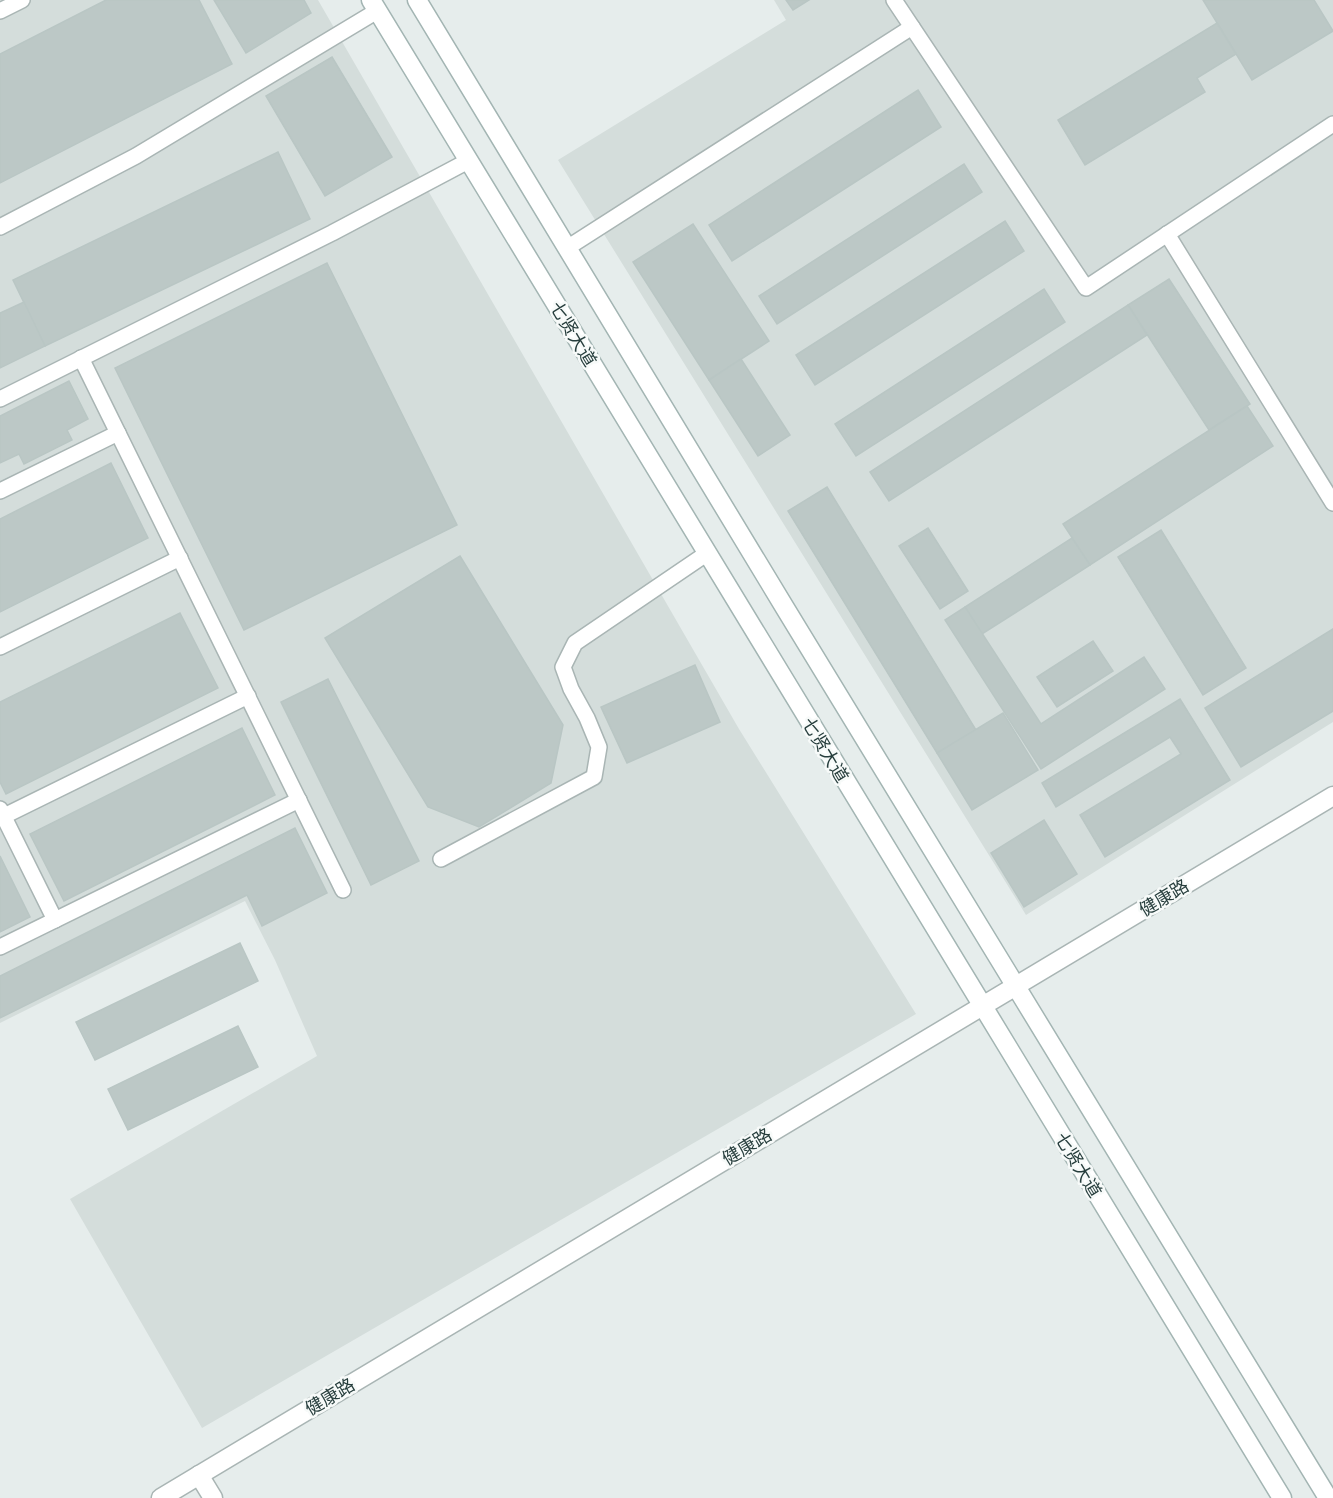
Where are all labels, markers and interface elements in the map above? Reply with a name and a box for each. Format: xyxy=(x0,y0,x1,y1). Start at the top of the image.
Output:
street label: 七贤大道 xyxy=(545,297,602,371)
street label: 七贤大道 xyxy=(797,713,854,787)
street label: 健康路 xyxy=(1135,874,1193,921)
street label: 健康路 xyxy=(718,1123,776,1170)
street label: 七贤大道 xyxy=(1050,1128,1107,1202)
street label: 健康路 xyxy=(301,1373,359,1420)

